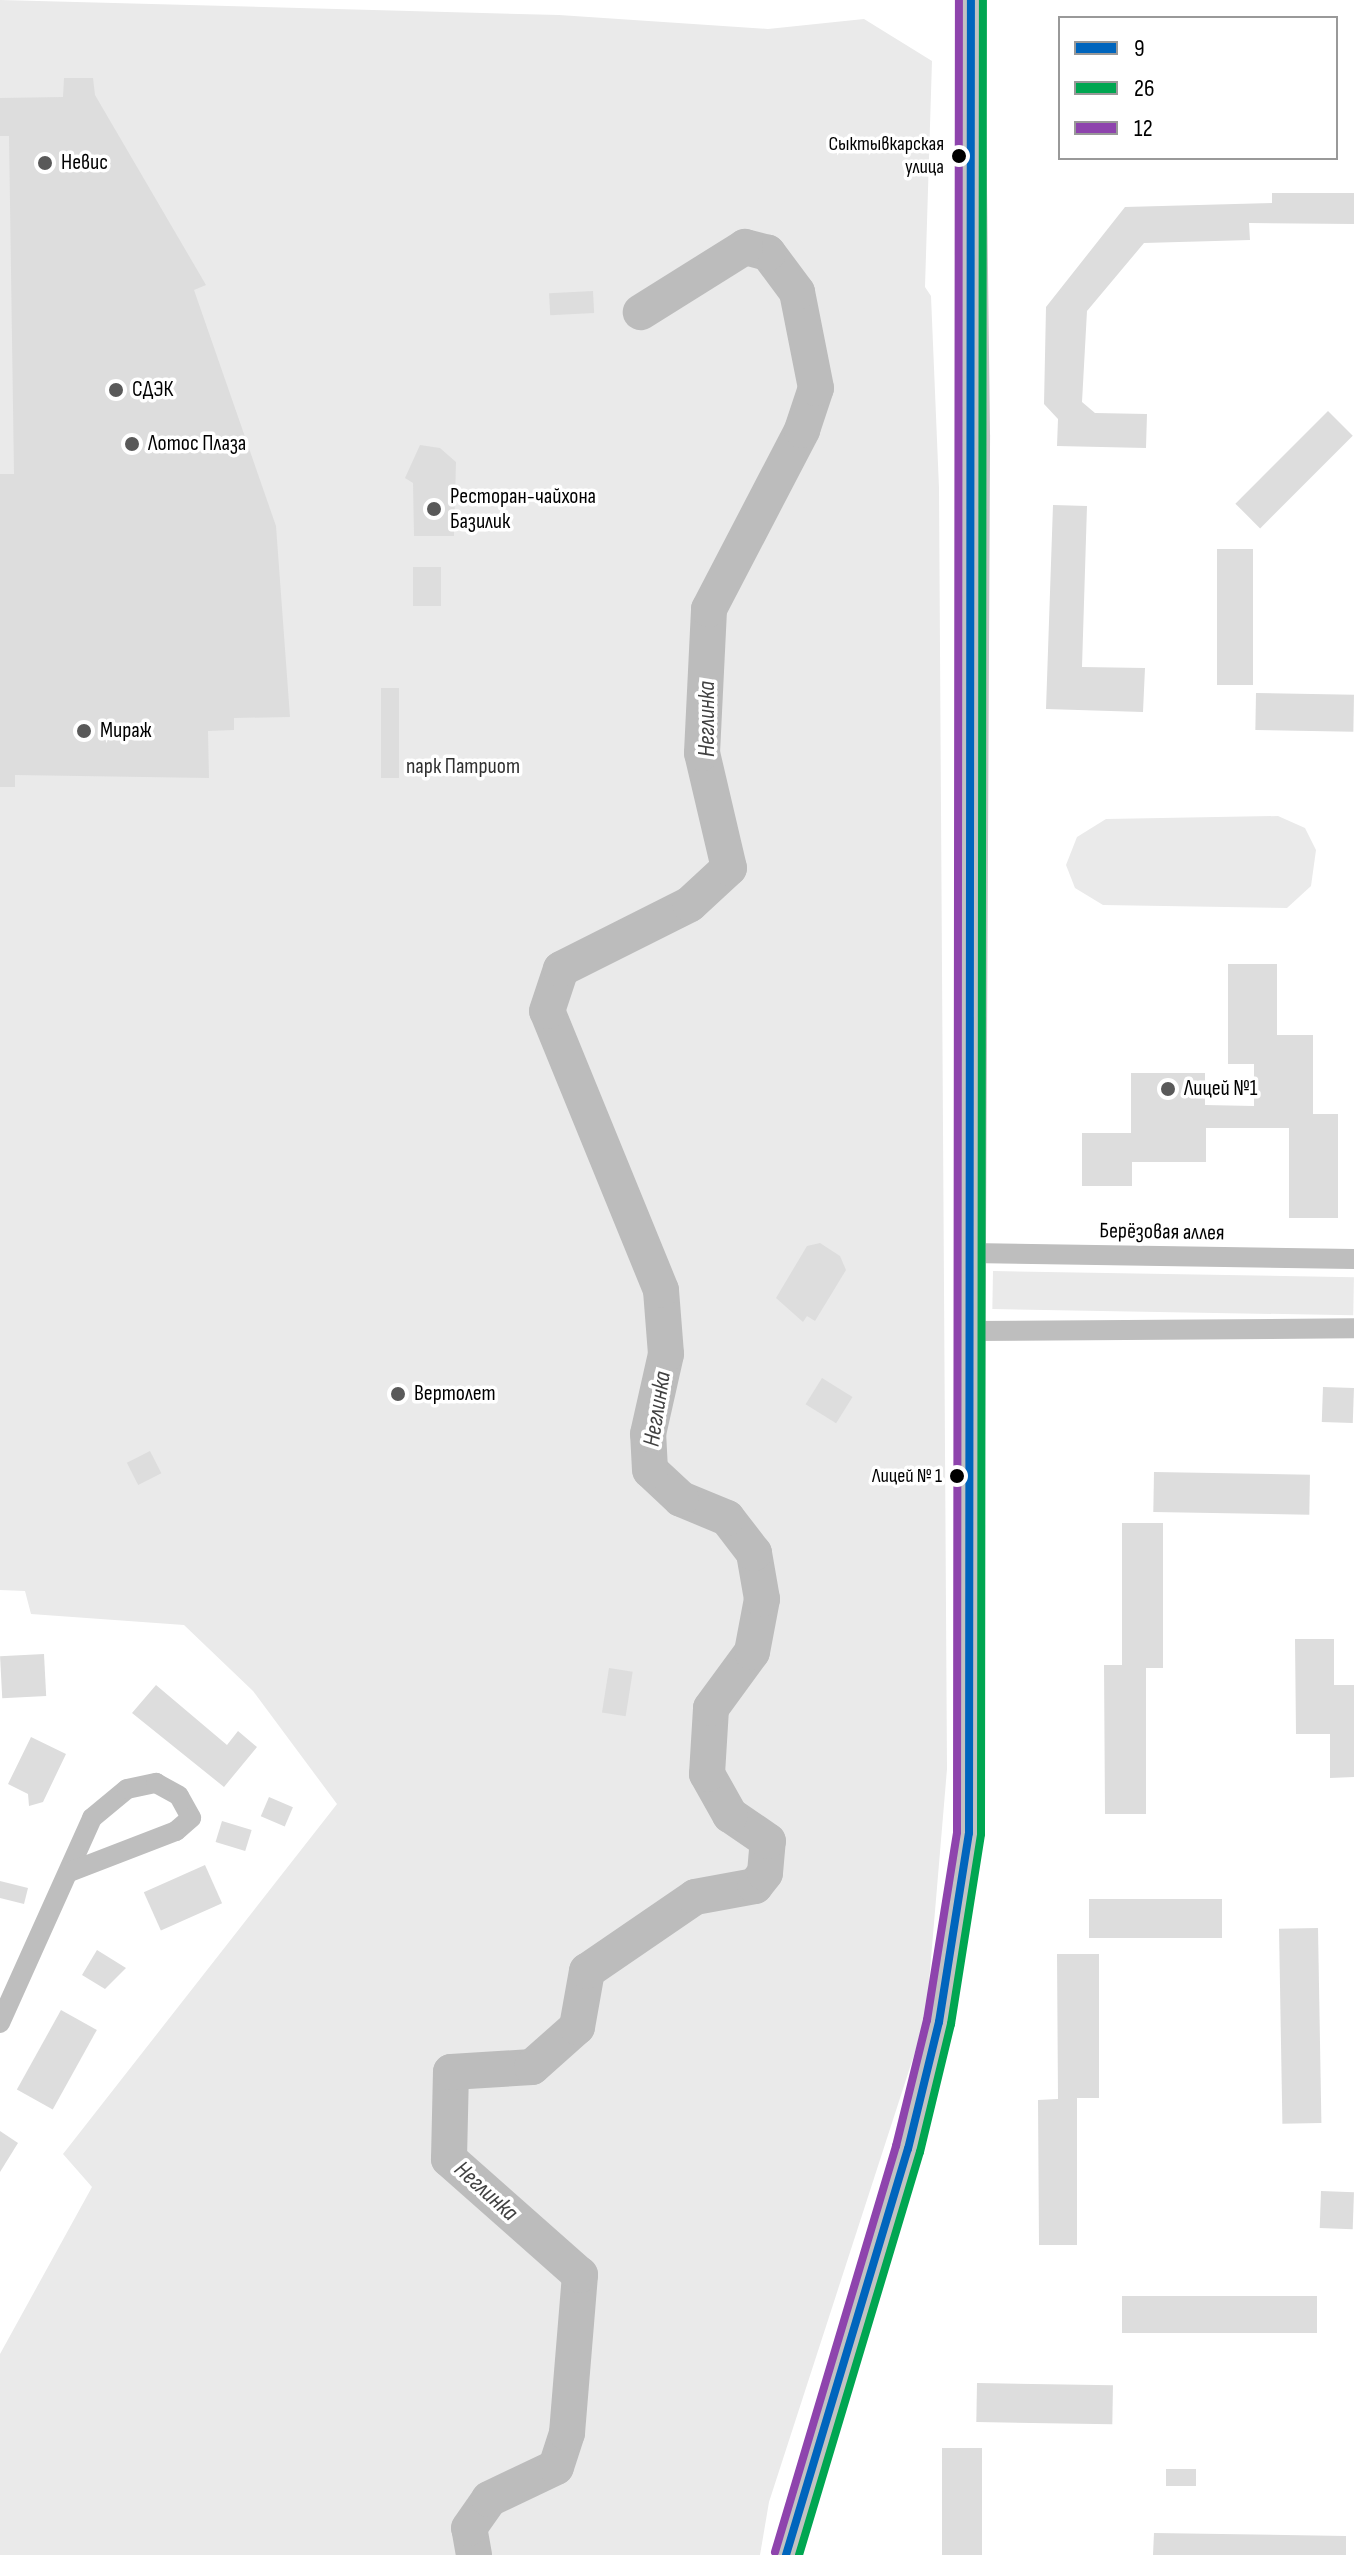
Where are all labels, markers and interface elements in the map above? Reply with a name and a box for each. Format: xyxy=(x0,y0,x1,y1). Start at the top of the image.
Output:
legend xyxy=(1058,16,1338,160)
text: 9 xyxy=(1134,34,1145,63)
text: 26 xyxy=(1134,74,1154,103)
text: 12 xyxy=(1134,114,1153,143)
place label: Сыктывкарская улица xyxy=(828,132,944,179)
marker: Сыктывкарская улица xyxy=(951,148,967,164)
place label: Невис xyxy=(61,150,108,176)
marker: Невис xyxy=(36,154,54,172)
place label: СДЭК xyxy=(132,377,173,403)
marker: СДЭК xyxy=(107,381,125,399)
place label: Лотос Плаза xyxy=(148,431,246,457)
marker: Лотос Плаза xyxy=(123,435,141,453)
place label: Ресторан-чайхона Базилик xyxy=(450,483,596,534)
marker: Ресторан-чайхона Базилик xyxy=(425,500,443,518)
water label: Неглинка xyxy=(693,681,721,757)
place label: Мираж xyxy=(100,718,152,744)
marker: Мираж xyxy=(75,722,93,740)
park label: парк Патриот xyxy=(406,754,520,780)
place label: Лицей №1 xyxy=(1184,1076,1257,1102)
marker: Лицей №1 xyxy=(1159,1080,1177,1098)
street label: Берёзовая аллея xyxy=(1099,1218,1225,1246)
water label: Неглинка xyxy=(637,1369,677,1449)
place label: Вертолет xyxy=(414,1381,496,1407)
marker: Вертолет xyxy=(389,1385,407,1403)
place label: Лицей № 1 xyxy=(872,1464,942,1488)
marker: Лицей № 1 xyxy=(949,1468,965,1484)
water label: Неглинка xyxy=(448,2155,524,2227)

